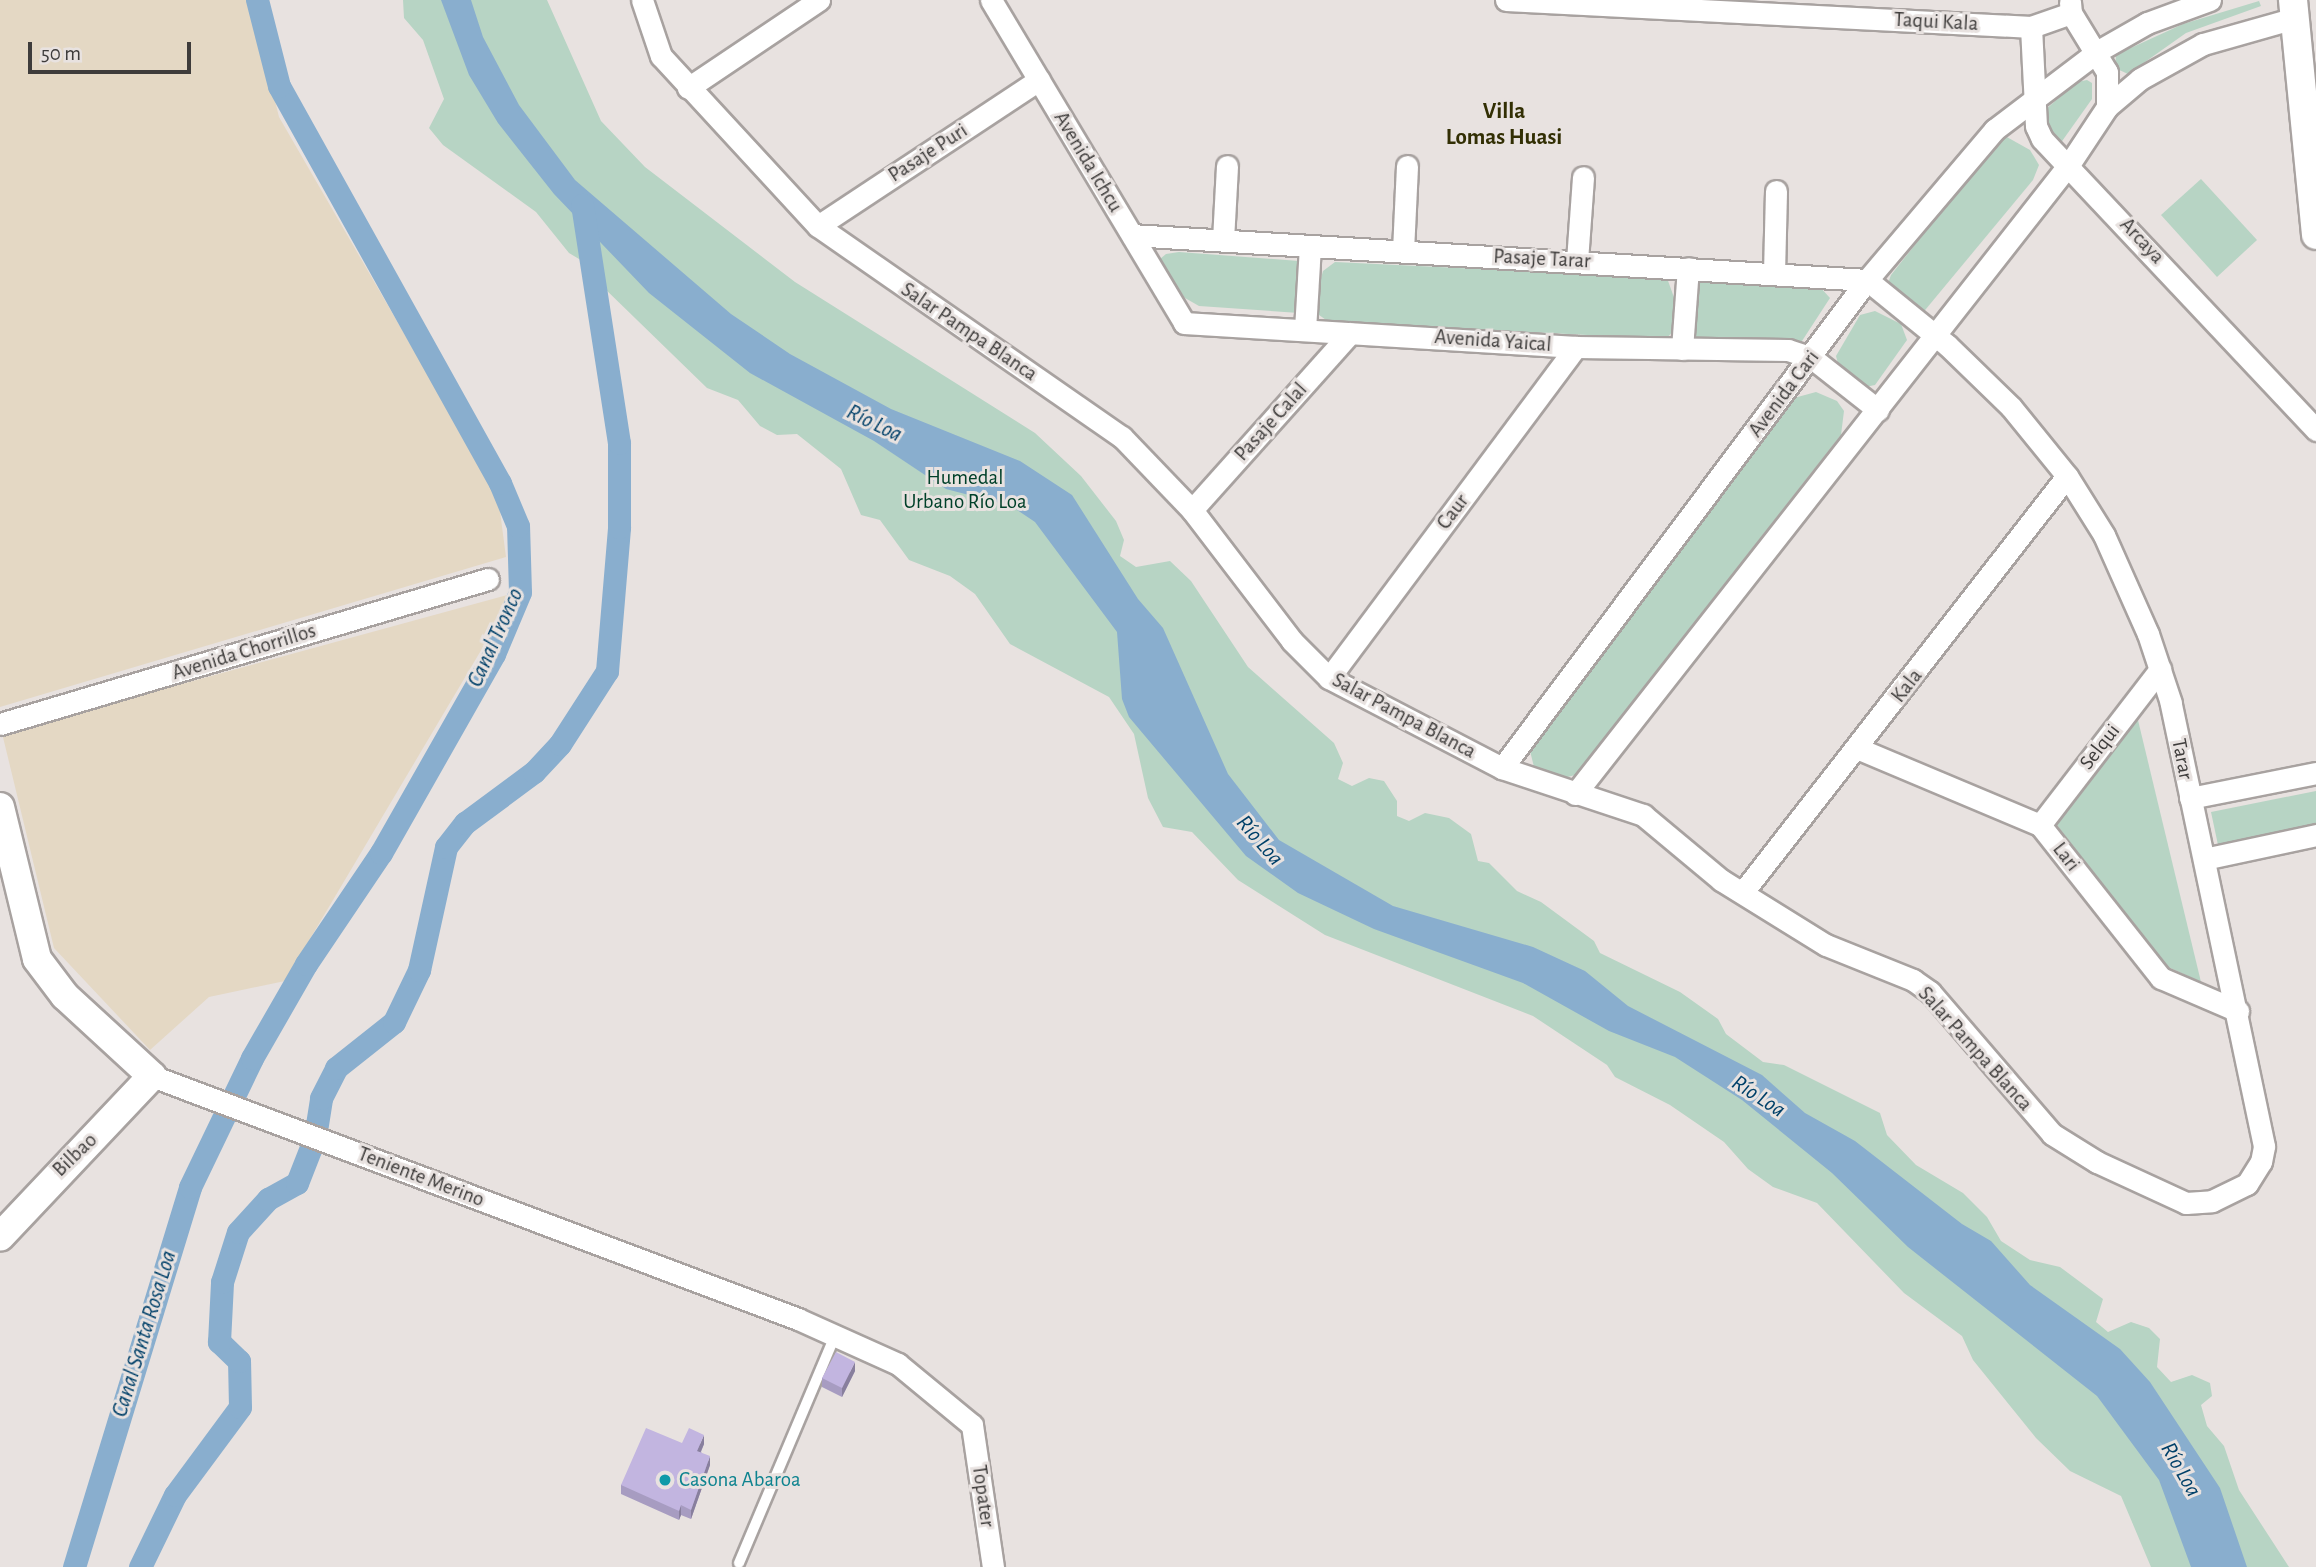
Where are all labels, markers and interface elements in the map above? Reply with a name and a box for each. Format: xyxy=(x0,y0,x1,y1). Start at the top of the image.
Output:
street label: Taqui Kala xyxy=(1893,7,1979,37)
scale bar xyxy=(32,28,194,72)
text: 50 m xyxy=(41,43,81,64)
district label: Villa Lomas Huasi xyxy=(1446,98,1562,152)
street label: Avenida Ichcu xyxy=(1048,107,1128,217)
street label: Pasaje Puri xyxy=(884,118,972,188)
street label: Arcaya xyxy=(2114,213,2170,269)
street label: Pasaje Tarar xyxy=(1493,244,1591,274)
street label: Salar Pampa Blanca xyxy=(896,277,1042,387)
street label: Avenida Yaical xyxy=(1434,324,1552,358)
street label: Avenida Cari xyxy=(1743,346,1825,442)
street label: Pasaje Calal xyxy=(1229,378,1313,466)
water label: Río Loa xyxy=(842,399,906,449)
park label: Humedal Urbano Río Loa xyxy=(903,465,1027,515)
street label: Caur xyxy=(1432,489,1474,535)
water label: Canal Tronco xyxy=(462,584,530,692)
street label: Avenida Chorrillos xyxy=(169,618,319,686)
street label: Kala xyxy=(1886,664,1928,708)
street label: Salar Pampa Blanca xyxy=(1328,668,1480,764)
street label: Selqui xyxy=(2074,719,2126,775)
street label: Tarar xyxy=(2166,736,2198,782)
water label: Río Loa xyxy=(1229,810,1289,872)
street label: Lari xyxy=(2047,837,2085,877)
street label: Salar Pampa Blanca xyxy=(1912,981,2038,1117)
water label: Río Loa xyxy=(1726,1070,1790,1124)
street label: Bilbao xyxy=(47,1128,103,1182)
street label: Teniente Merino xyxy=(354,1141,488,1213)
water label: Canal Santa Rosa Loa xyxy=(107,1247,183,1421)
water label: Río Loa xyxy=(2153,1438,2207,1502)
street label: Topater xyxy=(966,1463,1000,1529)
place label: Casona Abaroa xyxy=(679,1467,801,1493)
marker: Casona Abaroa xyxy=(657,1472,673,1488)

